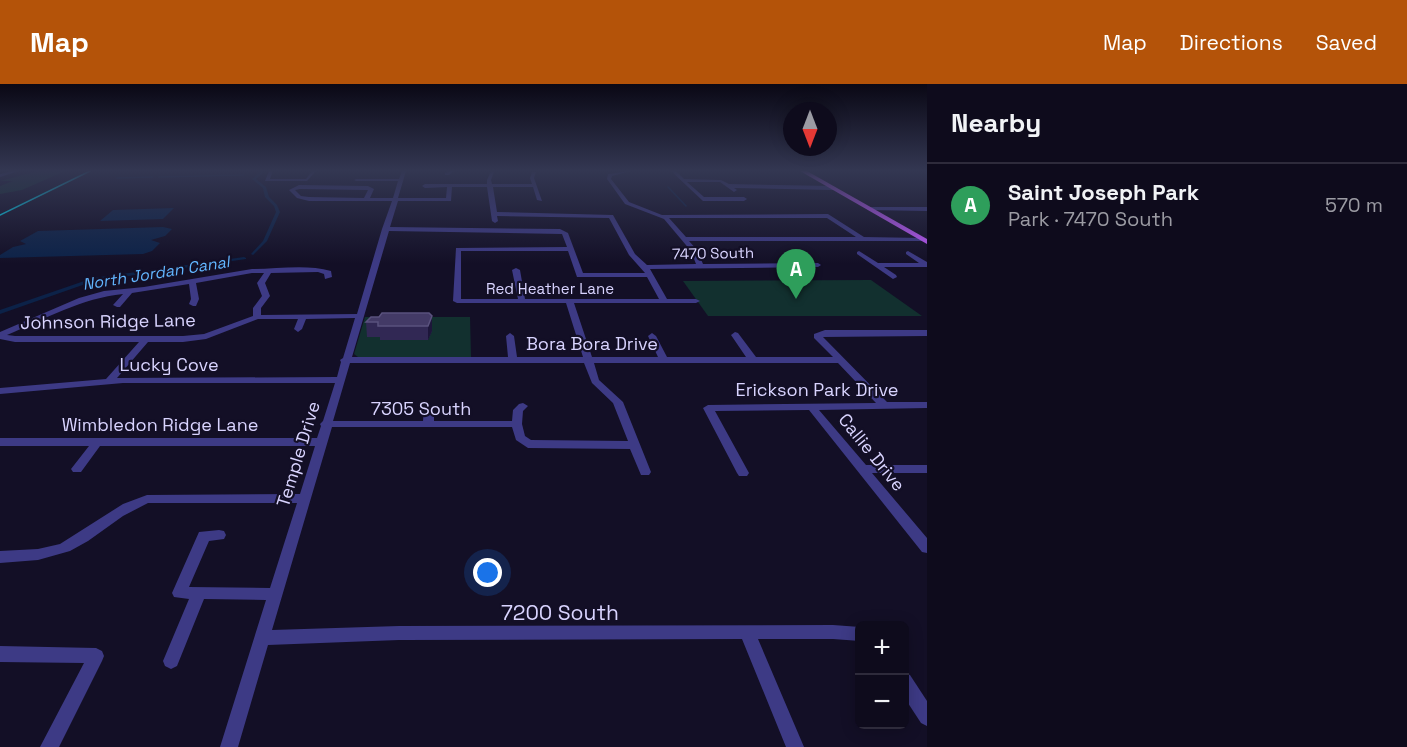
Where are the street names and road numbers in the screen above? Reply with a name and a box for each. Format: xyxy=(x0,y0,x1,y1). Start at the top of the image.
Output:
street label: 7470 South xyxy=(672,243,754,263)
street label: Red Heather Lane xyxy=(486,279,614,298)
street label: Johnson Ridge Lane xyxy=(20,308,196,334)
street label: Bora Bora Drive xyxy=(526,332,658,355)
street label: Lucky Cove xyxy=(119,353,219,376)
street label: Erickson Park Drive xyxy=(736,378,899,401)
street label: 7305 South xyxy=(371,397,471,420)
street label: Temple Drive xyxy=(271,398,325,510)
street label: Callie Drive xyxy=(834,408,910,496)
street label: Wimbledon Ridge Lane xyxy=(62,413,258,436)
street label: 7200 South xyxy=(501,599,619,626)

